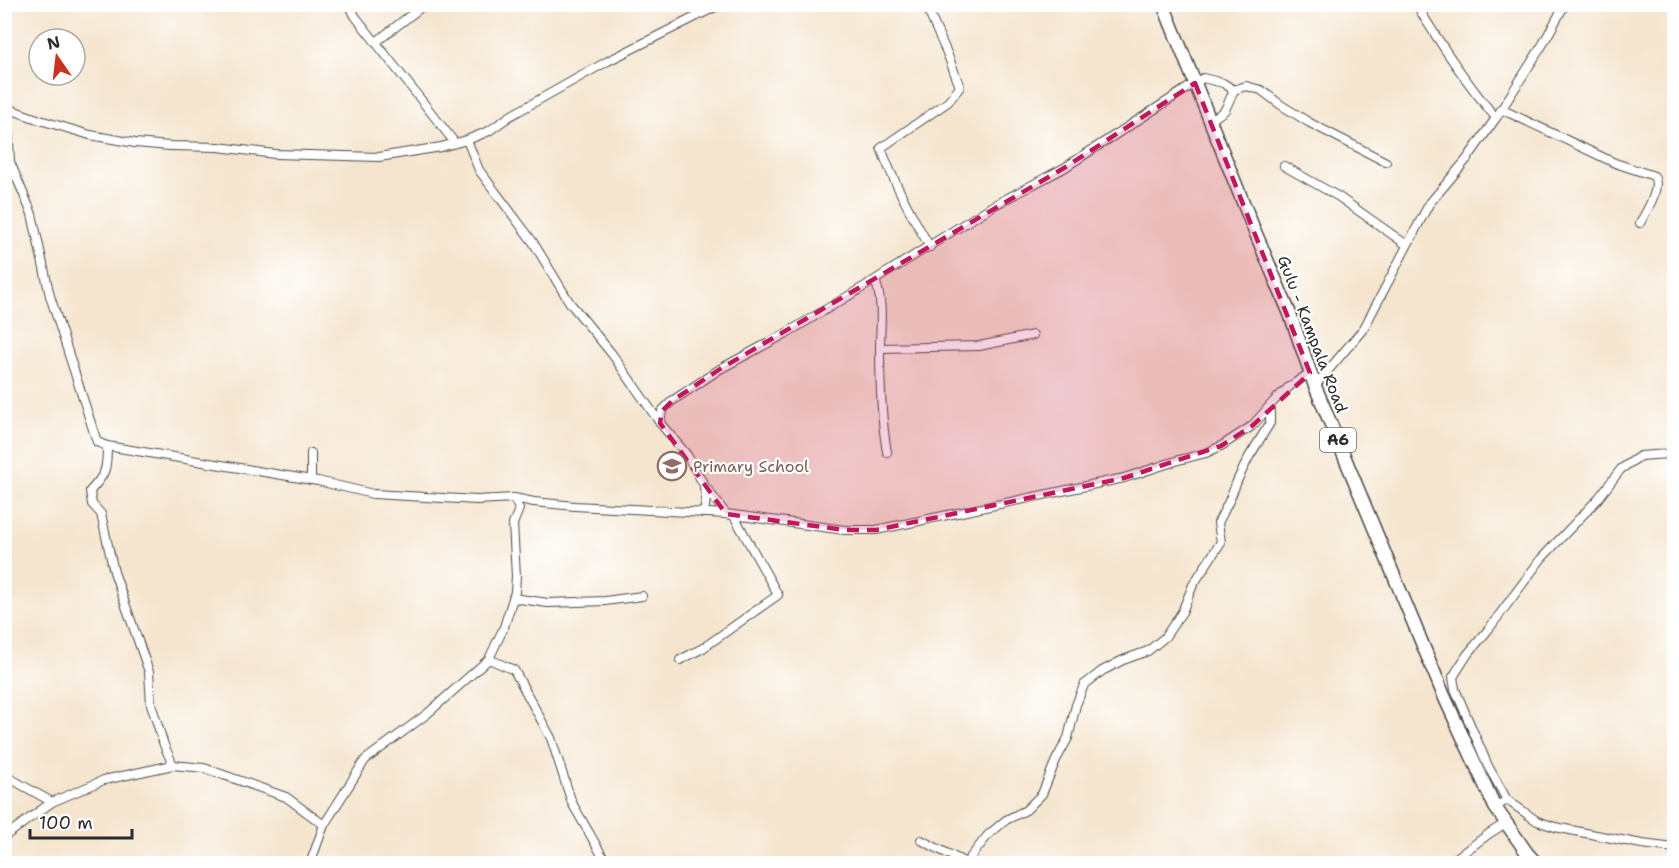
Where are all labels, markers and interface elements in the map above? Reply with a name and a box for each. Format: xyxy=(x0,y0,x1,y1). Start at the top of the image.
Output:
north arrow xyxy=(27,27,87,87)
text: N xyxy=(45,31,62,55)
street label: Gulu - Kampala Road xyxy=(1273,253,1352,416)
road number: A6 xyxy=(1320,428,1356,452)
school or university icon: Primary School xyxy=(656,450,688,482)
place label: Primary School xyxy=(693,456,809,477)
scale bar xyxy=(30,802,132,840)
text: 100 m xyxy=(39,811,93,835)

